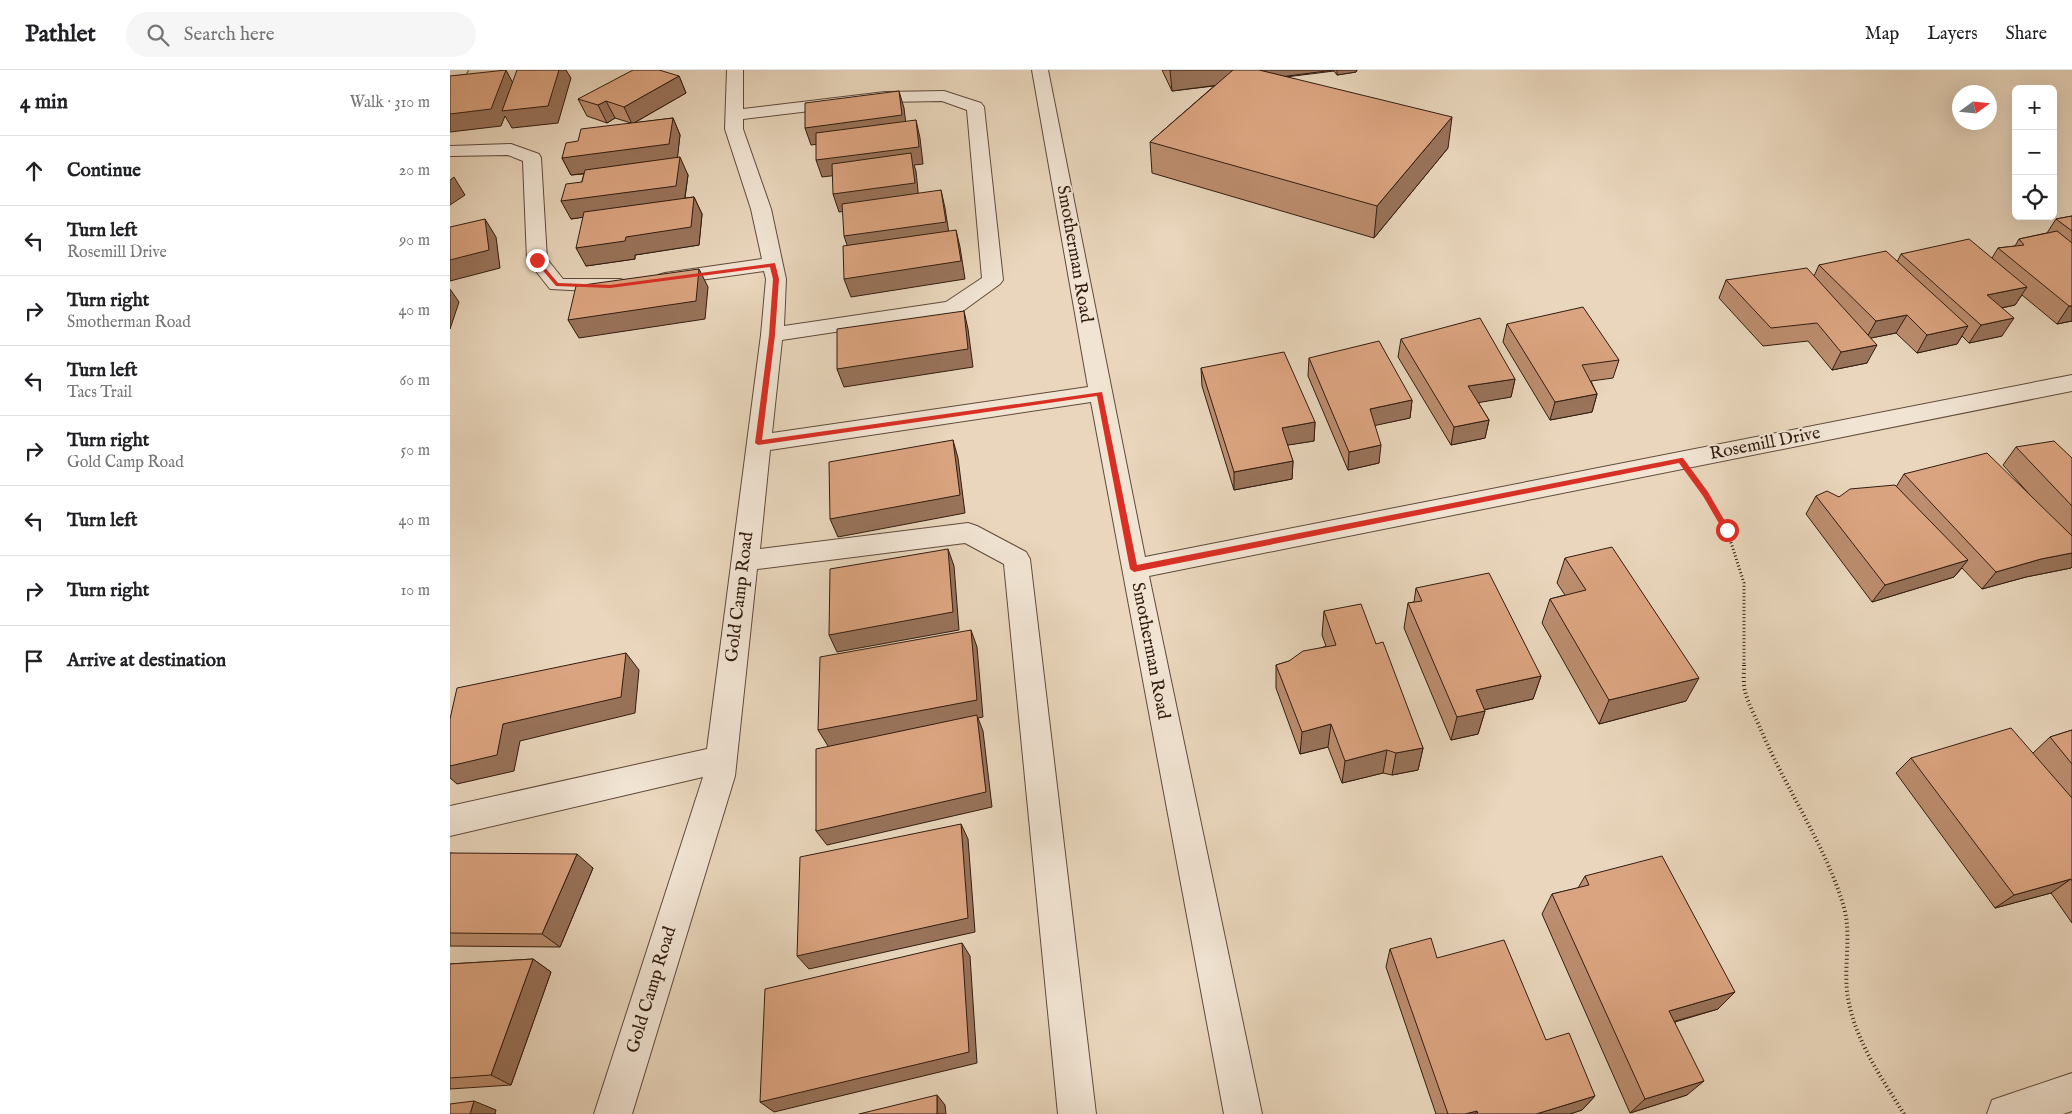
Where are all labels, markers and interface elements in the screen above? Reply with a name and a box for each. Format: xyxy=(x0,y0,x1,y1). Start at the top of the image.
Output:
search box xyxy=(126,12,476,57)
text: Pathlet xyxy=(25,19,96,50)
icon: search xyxy=(144,21,172,49)
text: Search here xyxy=(184,23,274,47)
text: Map xyxy=(1865,23,1899,46)
text: Layers xyxy=(1927,23,1978,46)
text: Share xyxy=(2006,23,2047,46)
north arrow xyxy=(1952,85,1997,130)
map controls xyxy=(2012,85,2057,220)
button: + xyxy=(2012,85,2057,130)
text: 4 min xyxy=(20,89,68,116)
text: Walk · 310 m xyxy=(350,93,430,113)
button: − xyxy=(2012,130,2057,175)
icon: ahead xyxy=(20,157,48,185)
text: Continue xyxy=(67,159,141,183)
text: 20 m xyxy=(399,161,430,181)
button: locate xyxy=(2012,175,2057,220)
street label: Smotherman Road xyxy=(1051,183,1097,325)
text: Turn left xyxy=(67,219,138,243)
icon: left xyxy=(20,227,48,255)
text: 90 m xyxy=(399,231,430,251)
text: Rosemill Drive xyxy=(67,243,167,263)
route end xyxy=(526,249,549,272)
text: Turn right xyxy=(67,289,149,313)
icon: right xyxy=(20,297,48,325)
text: 40 m xyxy=(398,301,430,321)
text: Smotherman Road xyxy=(67,313,191,333)
text: Turn left xyxy=(67,359,138,383)
icon: left xyxy=(20,367,48,395)
text: 60 m xyxy=(400,371,430,391)
text: Tacs Trail xyxy=(67,383,132,403)
street label: Rosemill Drive xyxy=(1708,422,1822,466)
text: Turn right xyxy=(67,429,149,453)
icon: right xyxy=(20,437,48,465)
text: 50 m xyxy=(401,441,430,461)
text: Gold Camp Road xyxy=(67,453,184,473)
icon: left xyxy=(20,507,48,535)
text: Turn left xyxy=(67,509,138,533)
text: 40 m xyxy=(398,511,430,531)
route start xyxy=(1716,519,1739,542)
street label: Gold Camp Road xyxy=(721,530,759,664)
icon: right xyxy=(20,577,48,605)
text: Turn right xyxy=(67,579,149,603)
street label: Smotherman Road xyxy=(1125,580,1175,722)
text: 10 m xyxy=(400,581,430,601)
icon: arrive xyxy=(20,647,48,675)
text: Arrive at destination xyxy=(67,649,226,673)
street label: Gold Camp Road xyxy=(622,923,682,1056)

